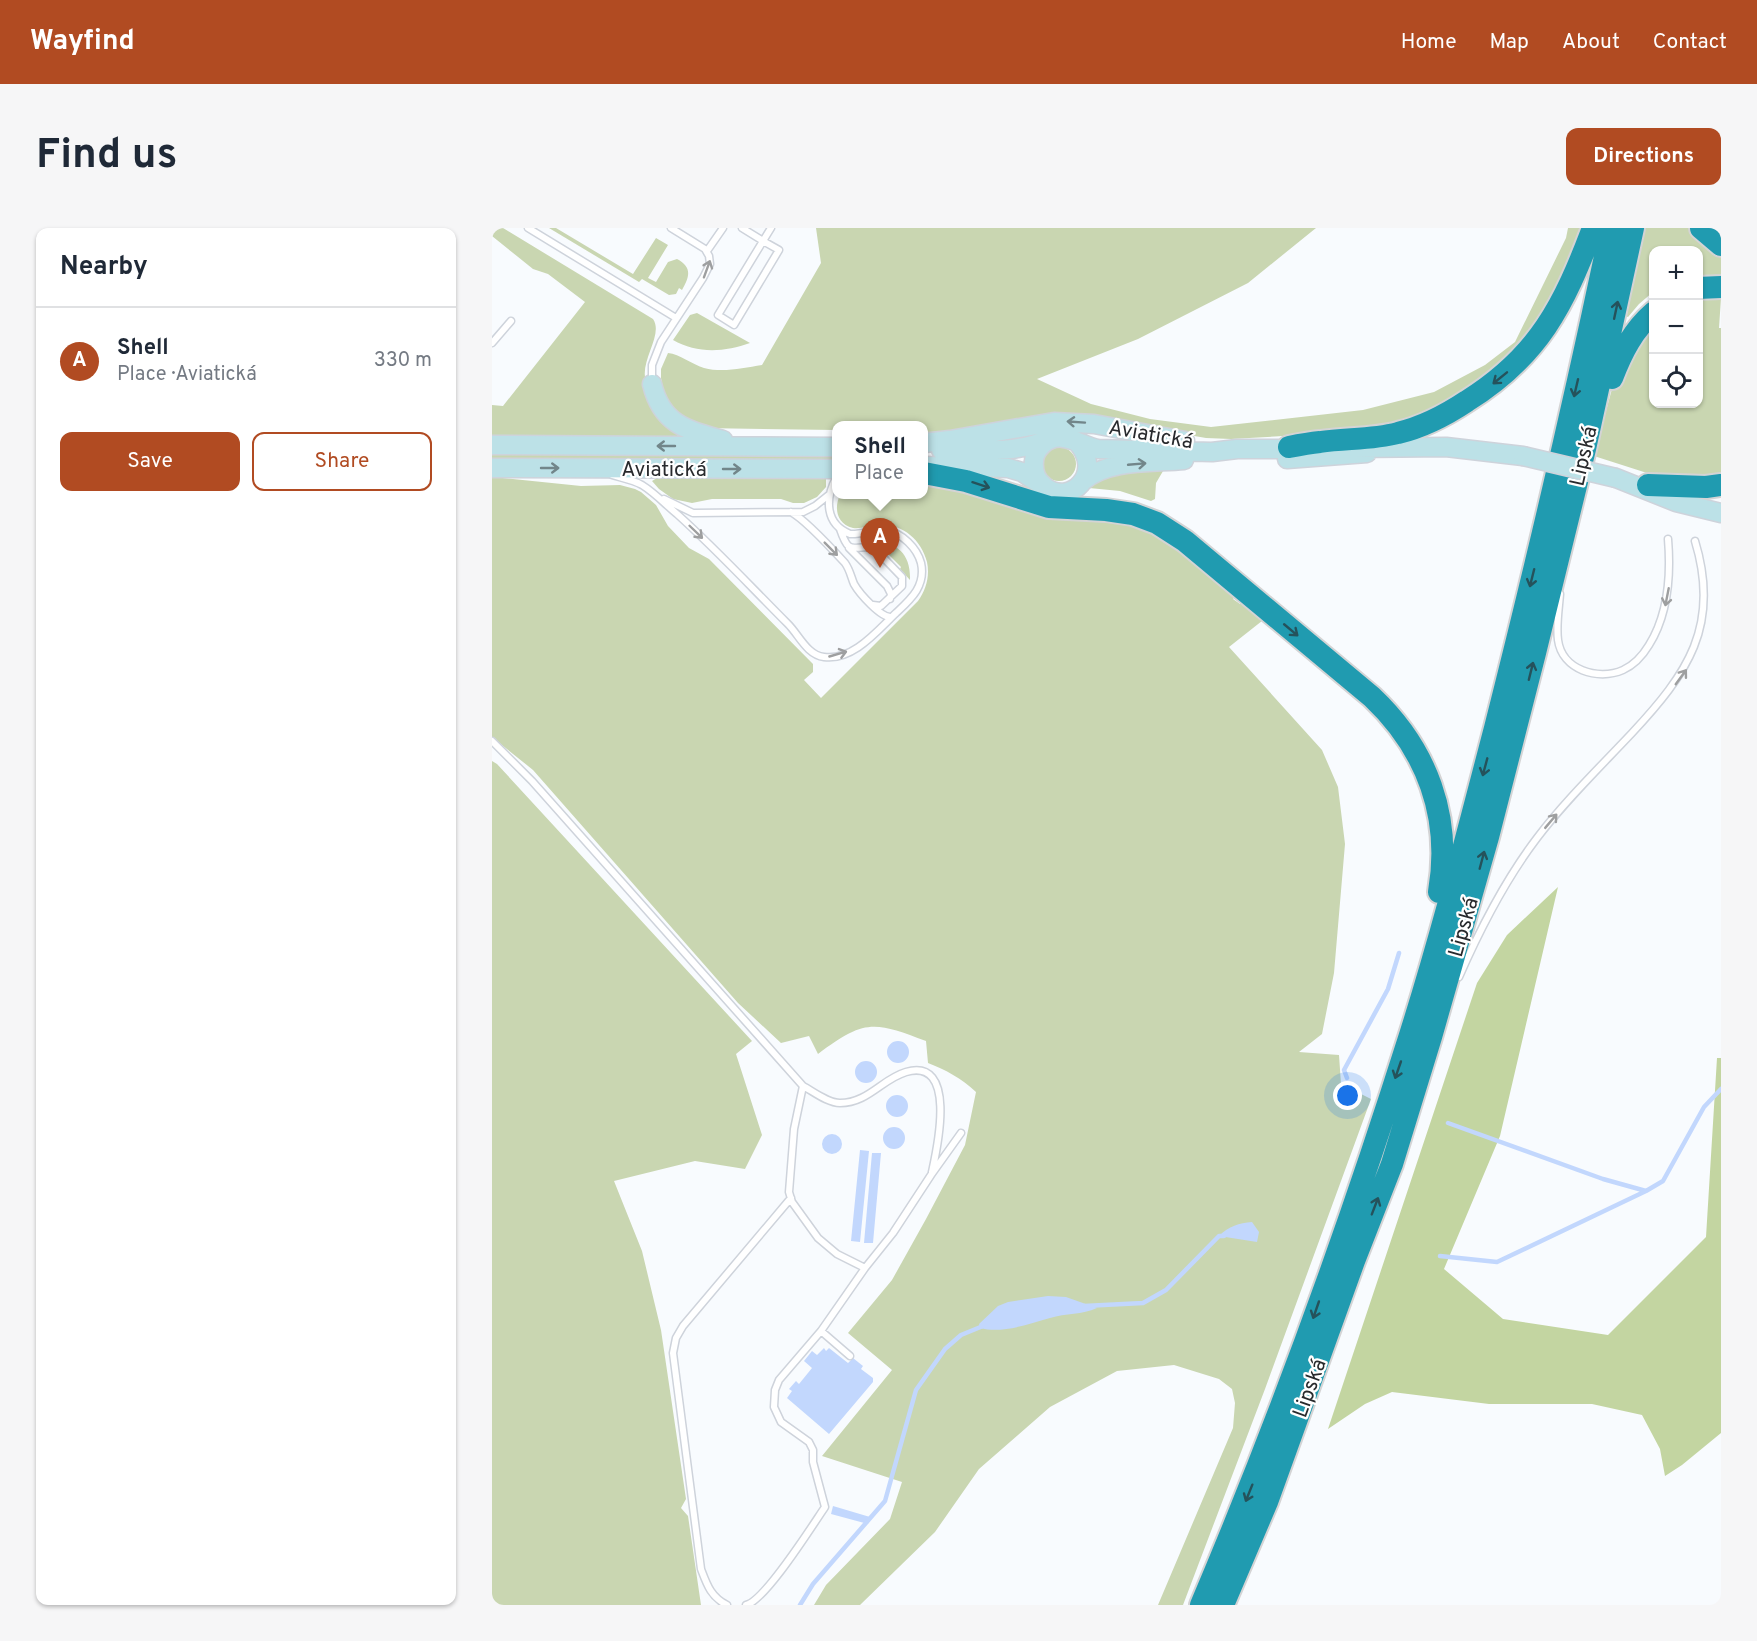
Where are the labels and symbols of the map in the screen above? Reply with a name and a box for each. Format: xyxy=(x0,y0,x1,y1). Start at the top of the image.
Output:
one-way arrow xyxy=(702,261,713,279)
one-way arrow xyxy=(1610,301,1622,320)
one-way arrow xyxy=(1492,372,1508,385)
one-way arrow xyxy=(1570,378,1582,397)
street label: Aviatická xyxy=(1106,415,1195,456)
one-way arrow xyxy=(1066,417,1086,428)
street label: Lipská xyxy=(1564,424,1604,489)
one-way arrow xyxy=(656,440,676,452)
street label: Aviatická xyxy=(621,457,707,484)
one-way arrow xyxy=(1127,458,1147,469)
one-way arrow xyxy=(539,463,559,474)
one-way arrow xyxy=(722,463,742,475)
one-way arrow xyxy=(971,481,990,492)
pin: A xyxy=(860,518,900,568)
one-way arrow xyxy=(689,525,704,539)
one-way arrow xyxy=(824,542,838,557)
one-way arrow xyxy=(1526,568,1537,587)
one-way arrow xyxy=(1661,586,1672,606)
one-way arrow xyxy=(1283,623,1298,637)
one-way arrow xyxy=(828,648,847,659)
one-way arrow xyxy=(1526,662,1537,681)
one-way arrow xyxy=(1675,669,1687,685)
one-way arrow xyxy=(1478,757,1490,776)
one-way arrow xyxy=(1544,814,1557,830)
one-way arrow xyxy=(1477,851,1488,870)
street label: Lipská xyxy=(1443,894,1486,960)
one-way arrow xyxy=(1392,1060,1403,1079)
your location xyxy=(1333,1081,1362,1110)
one-way arrow xyxy=(1370,1198,1381,1216)
one-way arrow xyxy=(1310,1300,1321,1319)
street label: Lipská xyxy=(1287,1355,1333,1422)
one-way arrow xyxy=(1242,1483,1253,1502)

